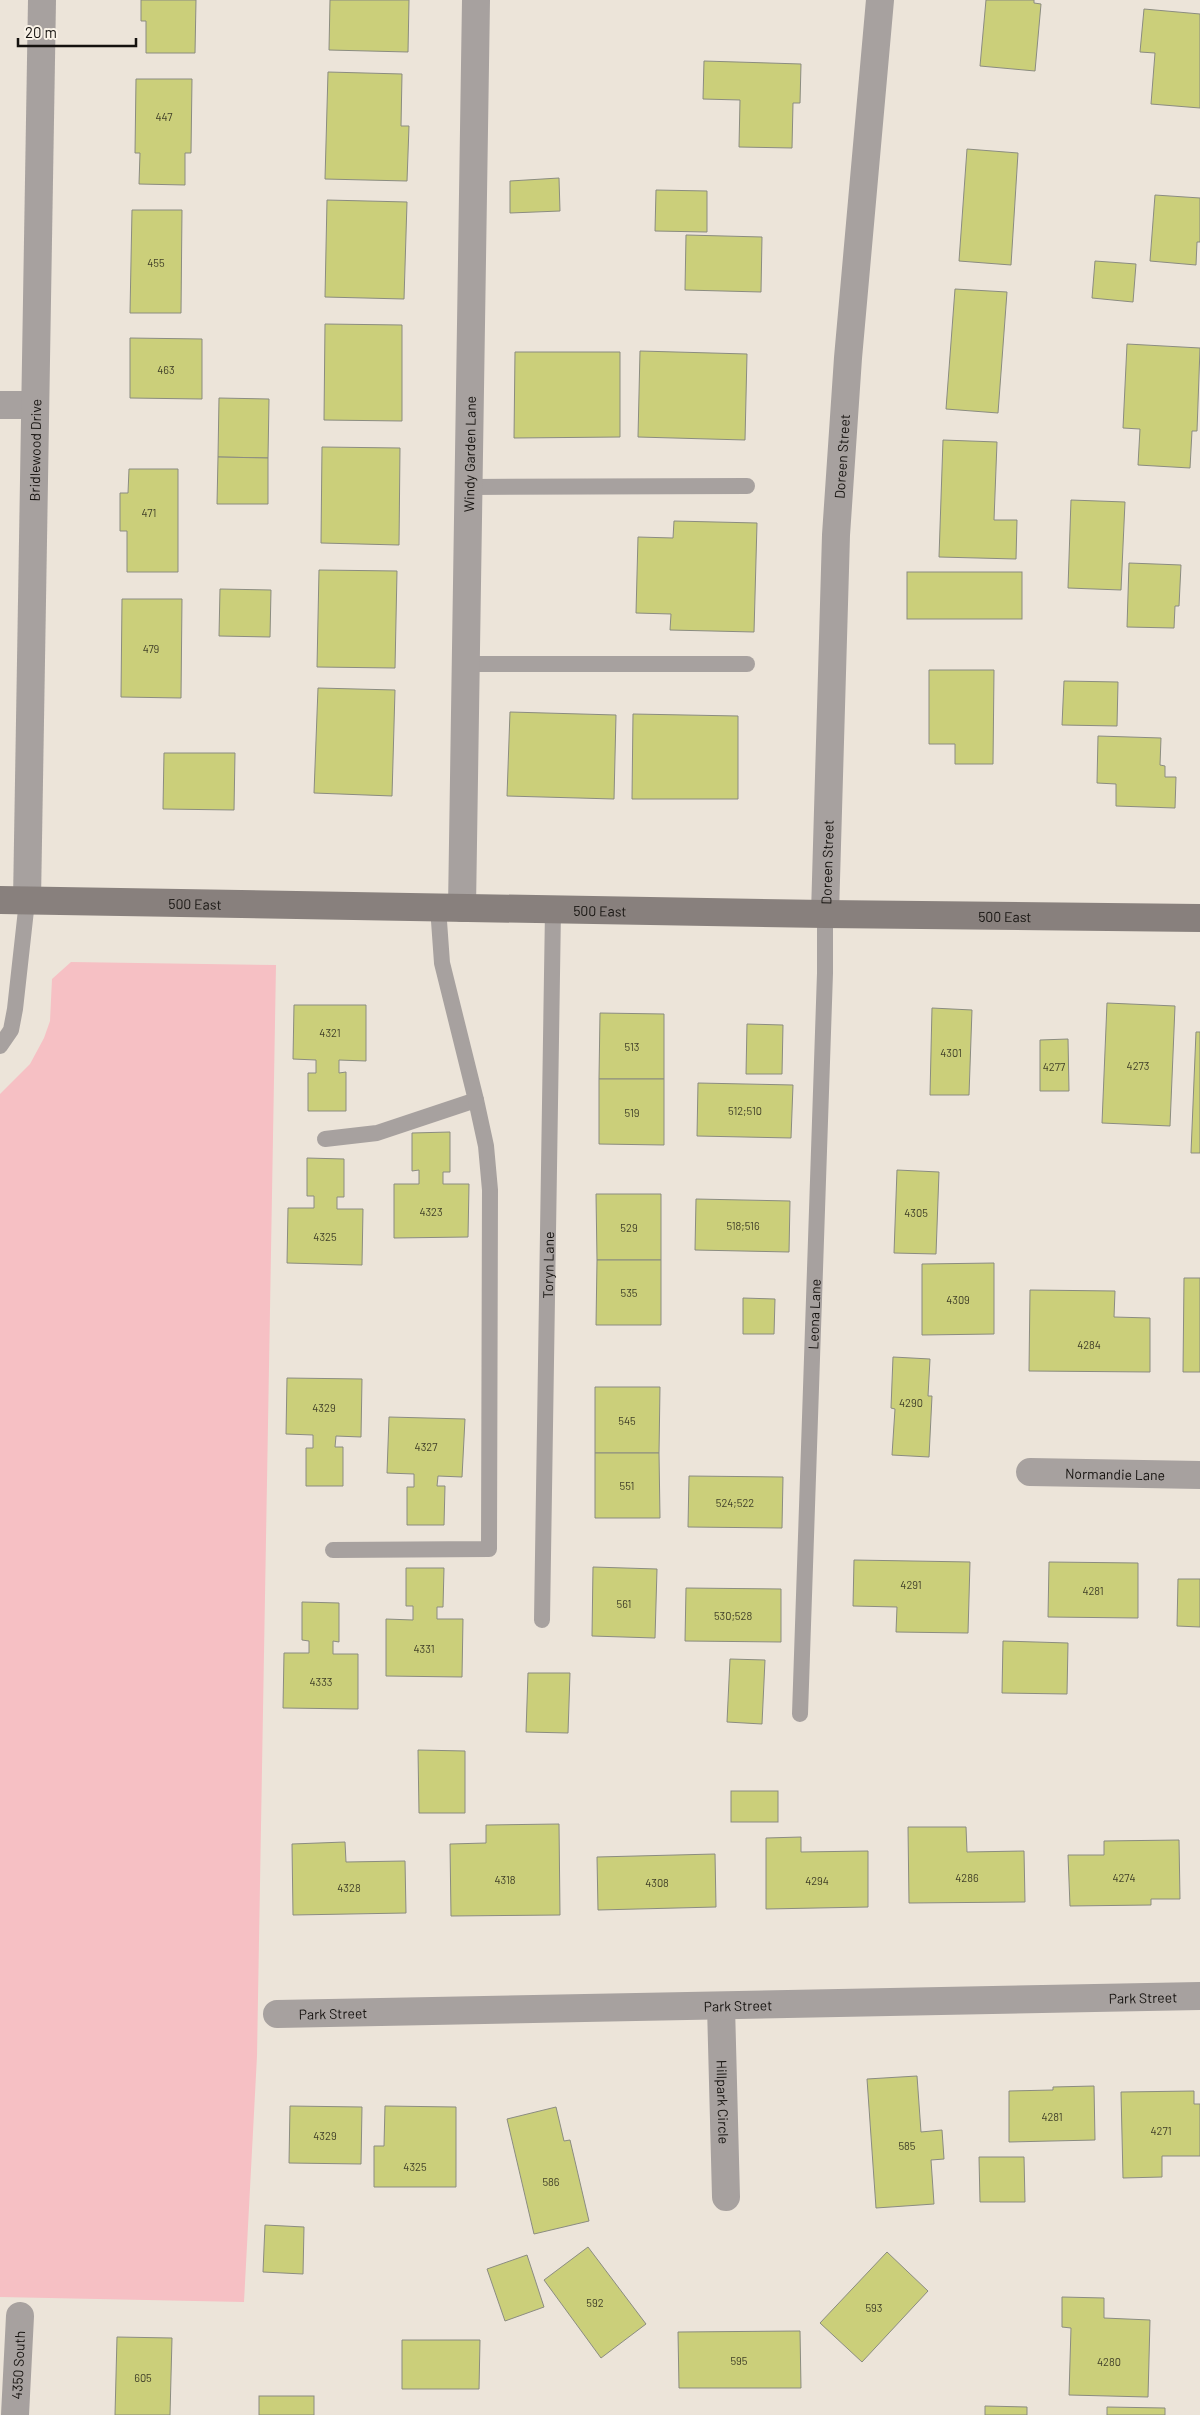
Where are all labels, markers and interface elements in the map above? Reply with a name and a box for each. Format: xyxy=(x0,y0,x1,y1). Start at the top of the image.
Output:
scale bar xyxy=(18,15,135,47)
text: 20 m xyxy=(25,23,57,41)
house number: 447 xyxy=(156,110,173,123)
house number: 455 xyxy=(147,256,165,269)
house number: 463 xyxy=(157,363,175,376)
street label: Windy Garden Lane xyxy=(460,396,478,512)
street label: Bridlewood Drive xyxy=(25,399,44,501)
street label: Doreen Street xyxy=(830,413,853,499)
house number: 471 xyxy=(142,506,156,519)
house number: 479 xyxy=(143,642,160,655)
street label: Doreen Street xyxy=(817,819,836,905)
street label: 500 East xyxy=(168,894,222,912)
street label: 500 East xyxy=(573,901,627,919)
street label: 500 East xyxy=(978,907,1032,925)
house number: 4321 xyxy=(319,1026,341,1039)
house number: 513 xyxy=(625,1040,639,1053)
house number: 4301 xyxy=(940,1046,962,1059)
house number: 4273 xyxy=(1127,1059,1149,1072)
house number: 4277 xyxy=(1043,1060,1065,1073)
house number: 512;510 xyxy=(728,1104,762,1117)
house number: 519 xyxy=(625,1106,640,1119)
house number: 4323 xyxy=(419,1205,443,1218)
house number: 4305 xyxy=(904,1206,928,1219)
house number: 518;516 xyxy=(726,1219,760,1232)
house number: 529 xyxy=(620,1221,638,1234)
house number: 4325 xyxy=(313,1230,337,1243)
street label: Toryn Lane xyxy=(538,1231,557,1299)
street label: Leona Lane xyxy=(804,1279,823,1350)
house number: 535 xyxy=(621,1286,638,1299)
house number: 4309 xyxy=(946,1293,970,1306)
house number: 4284 xyxy=(1077,1338,1101,1351)
house number: 4290 xyxy=(899,1396,923,1409)
house number: 4329 xyxy=(312,1401,336,1414)
house number: 545 xyxy=(618,1414,636,1427)
house number: 4327 xyxy=(415,1440,437,1453)
street label: Normandie Lane xyxy=(1065,1464,1165,1483)
house number: 551 xyxy=(620,1479,634,1492)
house number: 524;522 xyxy=(716,1496,754,1509)
house number: 4291 xyxy=(900,1578,922,1591)
house number: 4281 xyxy=(1082,1584,1104,1597)
house number: 561 xyxy=(617,1597,631,1610)
house number: 530;528 xyxy=(714,1609,752,1622)
house number: 4331 xyxy=(413,1642,435,1655)
house number: 4333 xyxy=(309,1675,333,1688)
house number: 4286 xyxy=(955,1871,979,1884)
house number: 4274 xyxy=(1112,1871,1136,1884)
house number: 4318 xyxy=(494,1873,516,1886)
house number: 4294 xyxy=(805,1874,829,1887)
house number: 4308 xyxy=(645,1876,669,1889)
house number: 4328 xyxy=(337,1881,361,1894)
street label: Park Street xyxy=(1108,1988,1177,2006)
street label: Park Street xyxy=(703,1996,772,2014)
street label: Park Street xyxy=(299,2004,367,2022)
street label: Hillpark Circle xyxy=(714,2060,733,2144)
house number: 4281 xyxy=(1041,2110,1063,2123)
house number: 4271 xyxy=(1150,2124,1172,2137)
house number: 4329 xyxy=(313,2129,337,2142)
house number: 585 xyxy=(898,2139,916,2152)
house number: 4325 xyxy=(403,2160,427,2173)
house number: 586 xyxy=(542,2175,560,2188)
house number: 592 xyxy=(586,2296,604,2309)
house number: 593 xyxy=(865,2301,883,2314)
street label: 4350 South xyxy=(7,2330,28,2400)
house number: 595 xyxy=(730,2354,748,2367)
house number: 4280 xyxy=(1097,2355,1121,2368)
house number: 605 xyxy=(134,2371,152,2384)

